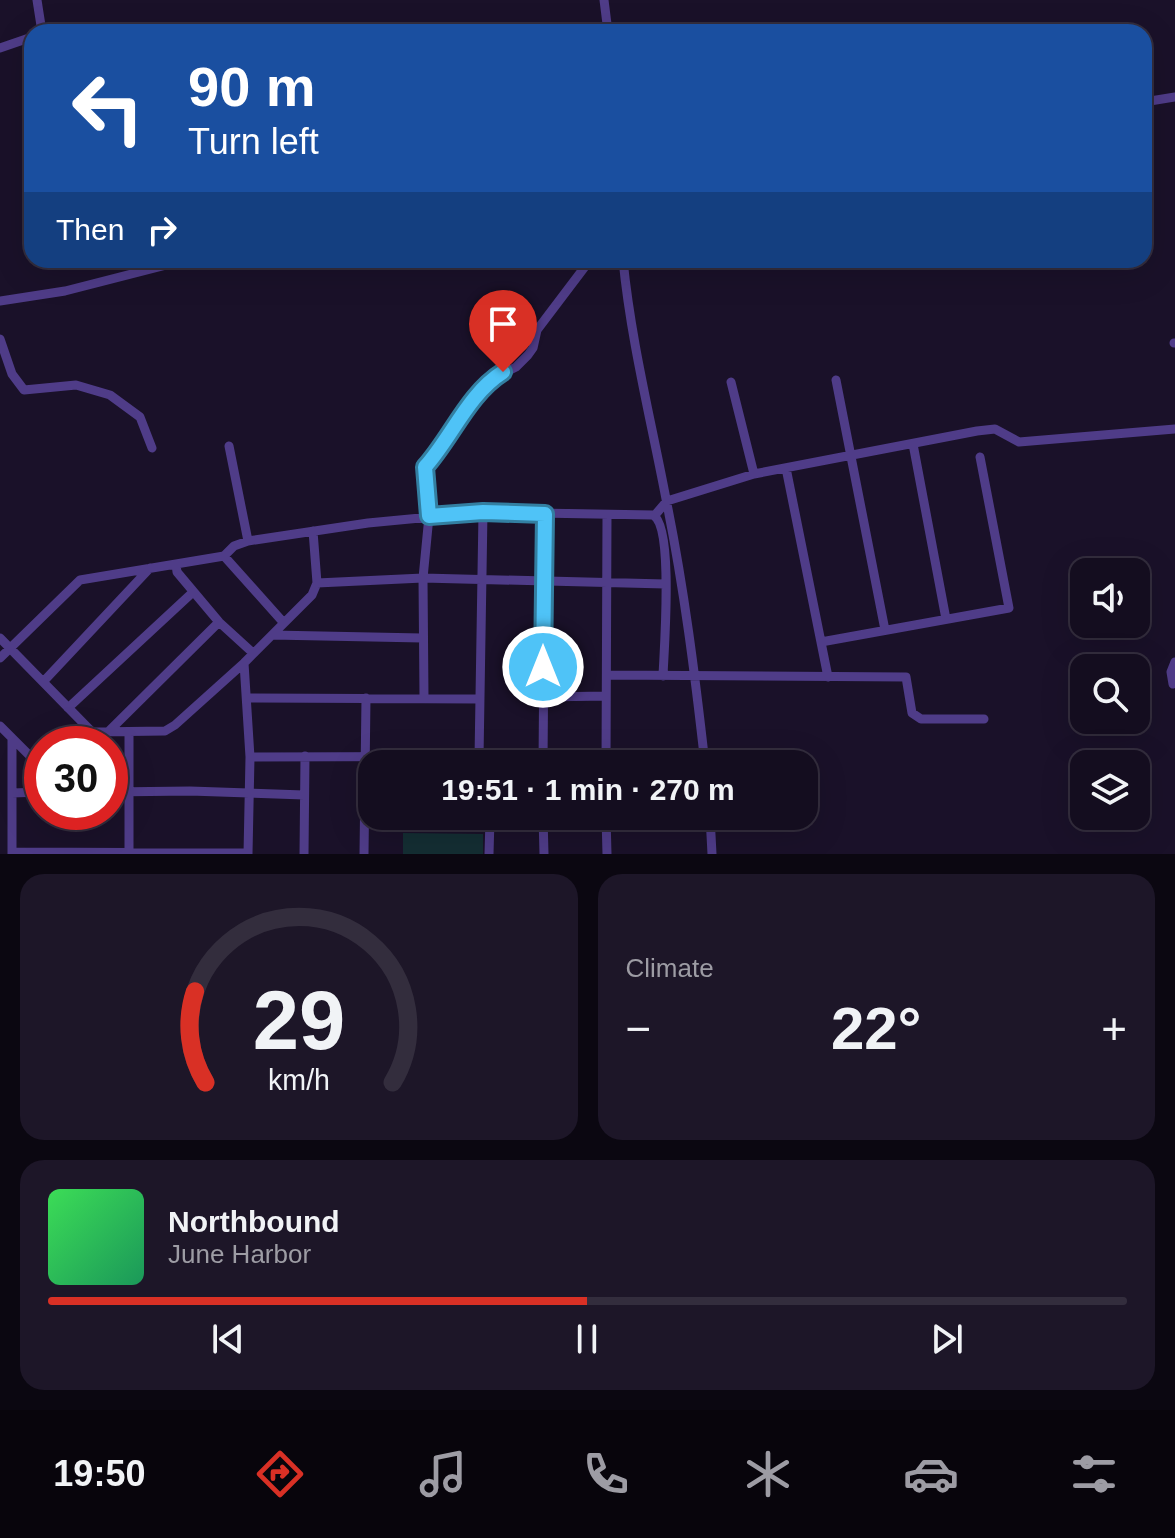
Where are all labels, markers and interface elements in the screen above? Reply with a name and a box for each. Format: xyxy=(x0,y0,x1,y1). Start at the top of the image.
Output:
text: 90 m xyxy=(188,55,316,118)
icon: left xyxy=(56,56,160,160)
text: Turn left xyxy=(188,121,319,162)
icon: right xyxy=(140,208,184,252)
text: Then xyxy=(56,213,124,246)
pin xyxy=(469,290,537,372)
icon: arrive xyxy=(481,302,525,346)
map controls xyxy=(1070,558,1150,830)
button: sound xyxy=(1070,558,1150,638)
position arrow xyxy=(501,625,585,709)
button: search xyxy=(1070,654,1150,734)
speed limit sign: 30 xyxy=(24,726,128,830)
button: layers xyxy=(1070,750,1150,830)
text: 19:51 · 1 min · 270 m xyxy=(441,773,735,806)
text: Climate xyxy=(626,953,714,983)
text: 29 xyxy=(252,974,345,1067)
text: 22° xyxy=(831,995,922,1062)
text: − xyxy=(626,1004,651,1053)
text: + xyxy=(1101,1004,1127,1053)
text: km/h xyxy=(268,1064,330,1096)
text: Northbound xyxy=(168,1205,340,1238)
text: June Harbor xyxy=(168,1239,311,1269)
icon: previous xyxy=(206,1317,250,1361)
icon: pause xyxy=(565,1317,609,1361)
icon: next xyxy=(925,1317,969,1361)
icon: directions xyxy=(252,1446,308,1502)
icon: music xyxy=(415,1446,471,1502)
icon: phone xyxy=(578,1446,634,1502)
icon: climate xyxy=(740,1446,796,1502)
icon: car xyxy=(903,1446,959,1502)
icon: filters xyxy=(1066,1446,1122,1502)
text: 19:50 xyxy=(53,1453,145,1494)

